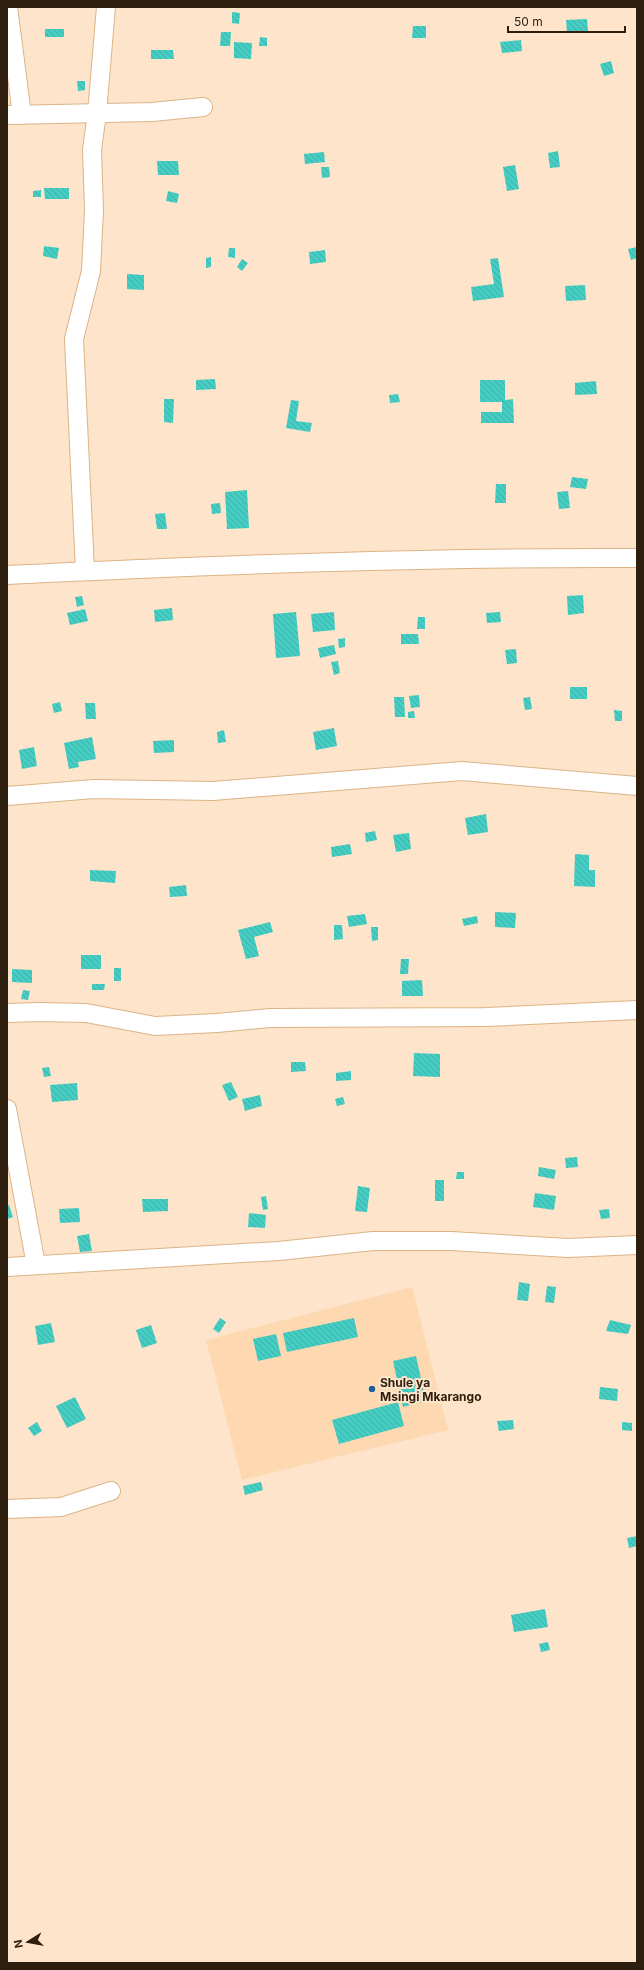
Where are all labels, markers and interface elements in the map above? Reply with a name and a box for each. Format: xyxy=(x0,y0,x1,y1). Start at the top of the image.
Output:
scale bar xyxy=(508,8,625,34)
text: 50 m xyxy=(514,14,543,29)
place label: Shule ya Msingi Mkarango xyxy=(380,1375,482,1404)
marker: Shule ya Msingi Mkarango xyxy=(367,1384,377,1394)
north arrow xyxy=(8,1922,48,1962)
text: N xyxy=(11,1938,26,1949)

